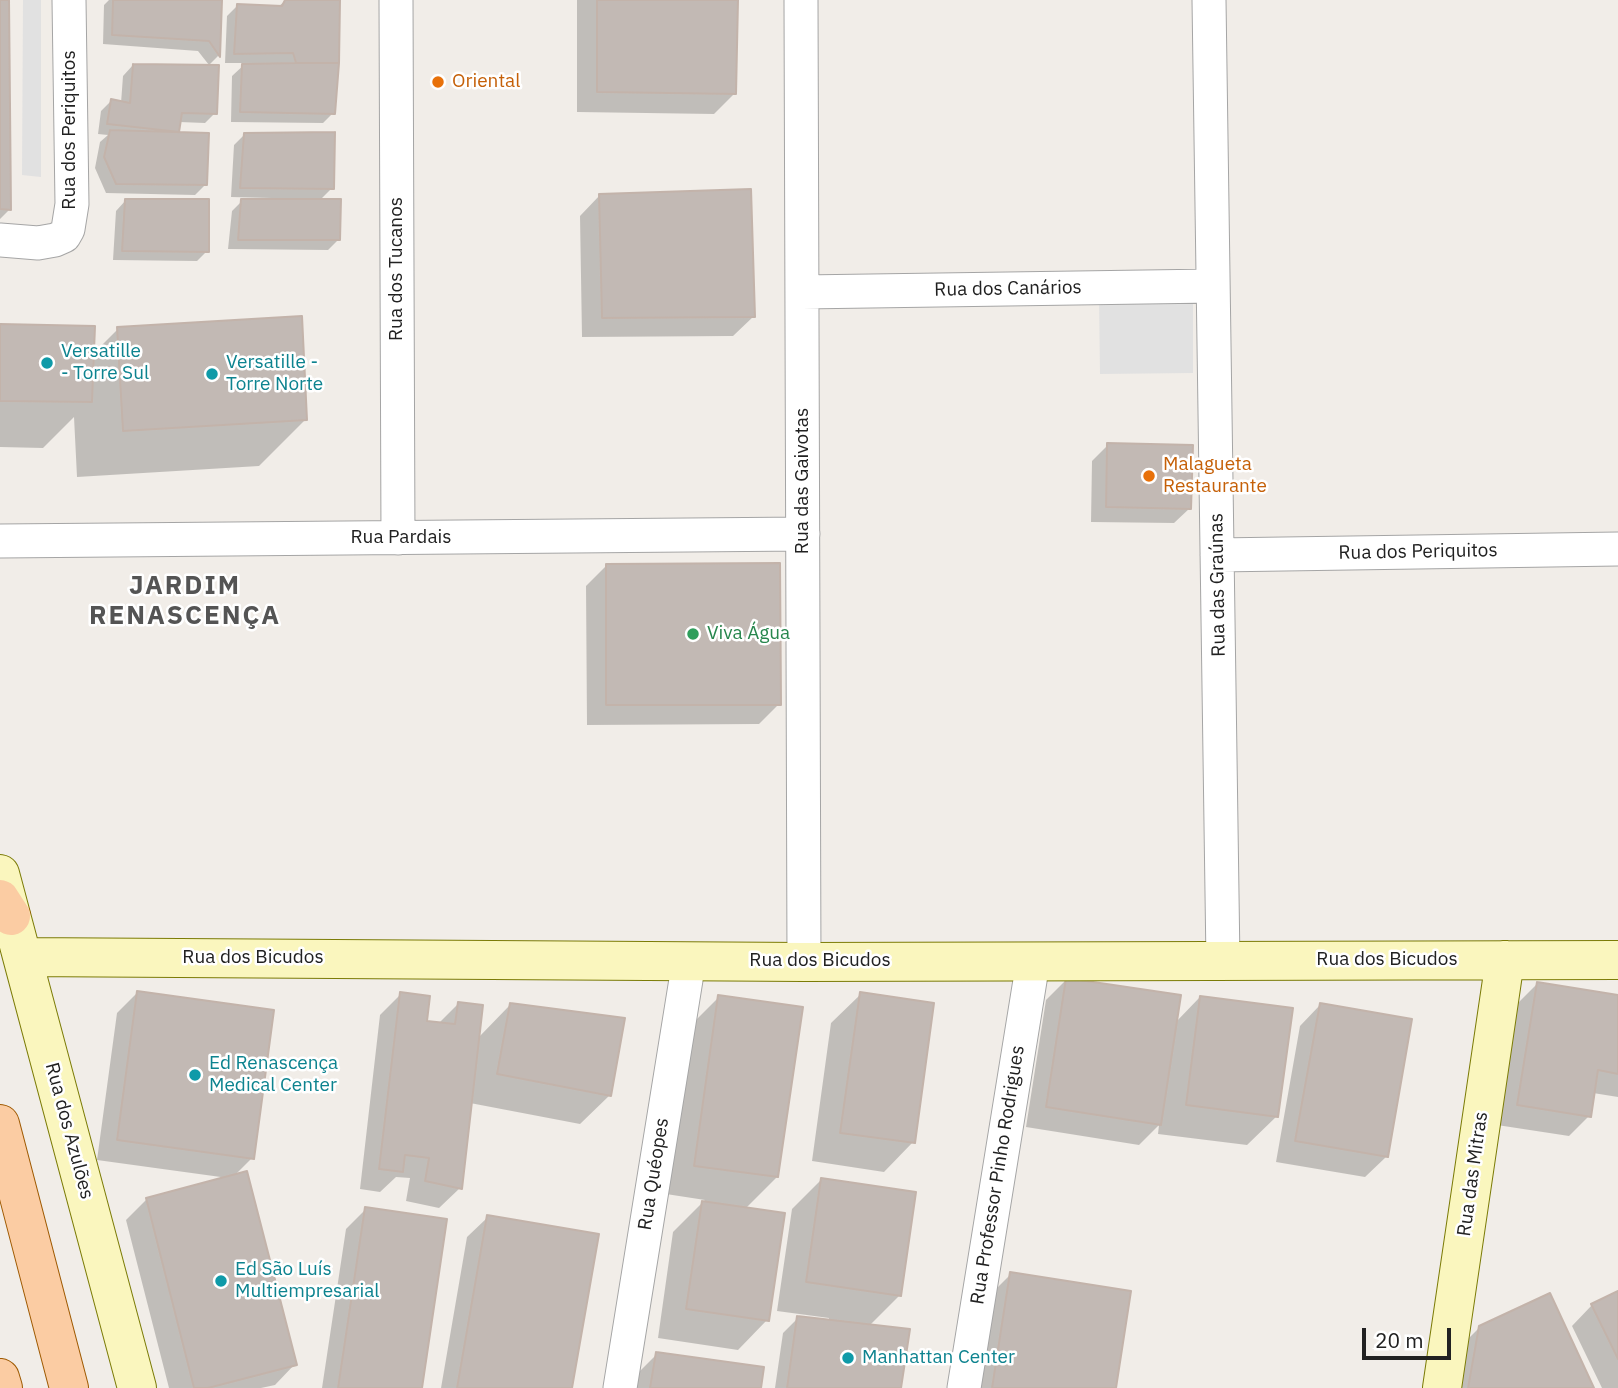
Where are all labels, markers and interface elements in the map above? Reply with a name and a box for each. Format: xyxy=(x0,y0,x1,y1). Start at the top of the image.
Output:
street label: Rua dos Periquitos xyxy=(59,50,81,210)
place label: Oriental xyxy=(452,71,520,93)
marker: Oriental xyxy=(430,74,446,90)
street label: Rua dos Tucanos xyxy=(386,197,408,341)
street label: Rua dos Canários xyxy=(934,276,1082,302)
place label: Versatille - Torre Sul xyxy=(61,341,149,385)
place label: Versatille - Torre Norte xyxy=(226,352,323,396)
marker: Versatille - Torre Sul xyxy=(39,355,55,371)
marker: Versatille - Torre Norte xyxy=(204,366,220,382)
street label: Rua das Gaivotas xyxy=(792,408,814,554)
place label: Malagueta Restaurante xyxy=(1163,454,1267,498)
marker: Malagueta Restaurante xyxy=(1141,468,1157,484)
street label: Rua das Graúnas xyxy=(1205,513,1231,657)
street label: Rua Pardais xyxy=(350,527,452,549)
street label: Rua dos Periquitos xyxy=(1338,539,1498,565)
district label: JARDIM RENASCENÇA xyxy=(90,570,280,632)
place label: Viva Água xyxy=(707,623,790,645)
marker: Viva Água xyxy=(685,626,701,642)
street label: Rua dos Bicudos xyxy=(182,947,324,969)
street label: Rua dos Bicudos xyxy=(1316,949,1458,971)
street label: Rua dos Bicudos xyxy=(749,950,891,972)
street label: Rua Professor Pinho Rodrigues xyxy=(966,1044,1030,1306)
place label: Ed Renascença Medical Center xyxy=(209,1053,338,1097)
street label: Rua dos Azulões xyxy=(40,1060,98,1202)
marker: Ed Renascença Medical Center xyxy=(187,1067,203,1083)
street label: Rua das Mitras xyxy=(1453,1110,1493,1238)
street label: Rua Quéopes xyxy=(634,1116,674,1232)
place label: Ed São Luís Multiempresarial xyxy=(235,1259,379,1303)
marker: Ed São Luís Multiempresarial xyxy=(213,1273,229,1289)
scale bar xyxy=(1366,1314,1455,1358)
text: 20 m xyxy=(1375,1326,1424,1354)
place label: Manhattan Center xyxy=(862,1347,1015,1369)
marker: Manhattan Center xyxy=(840,1350,856,1366)

